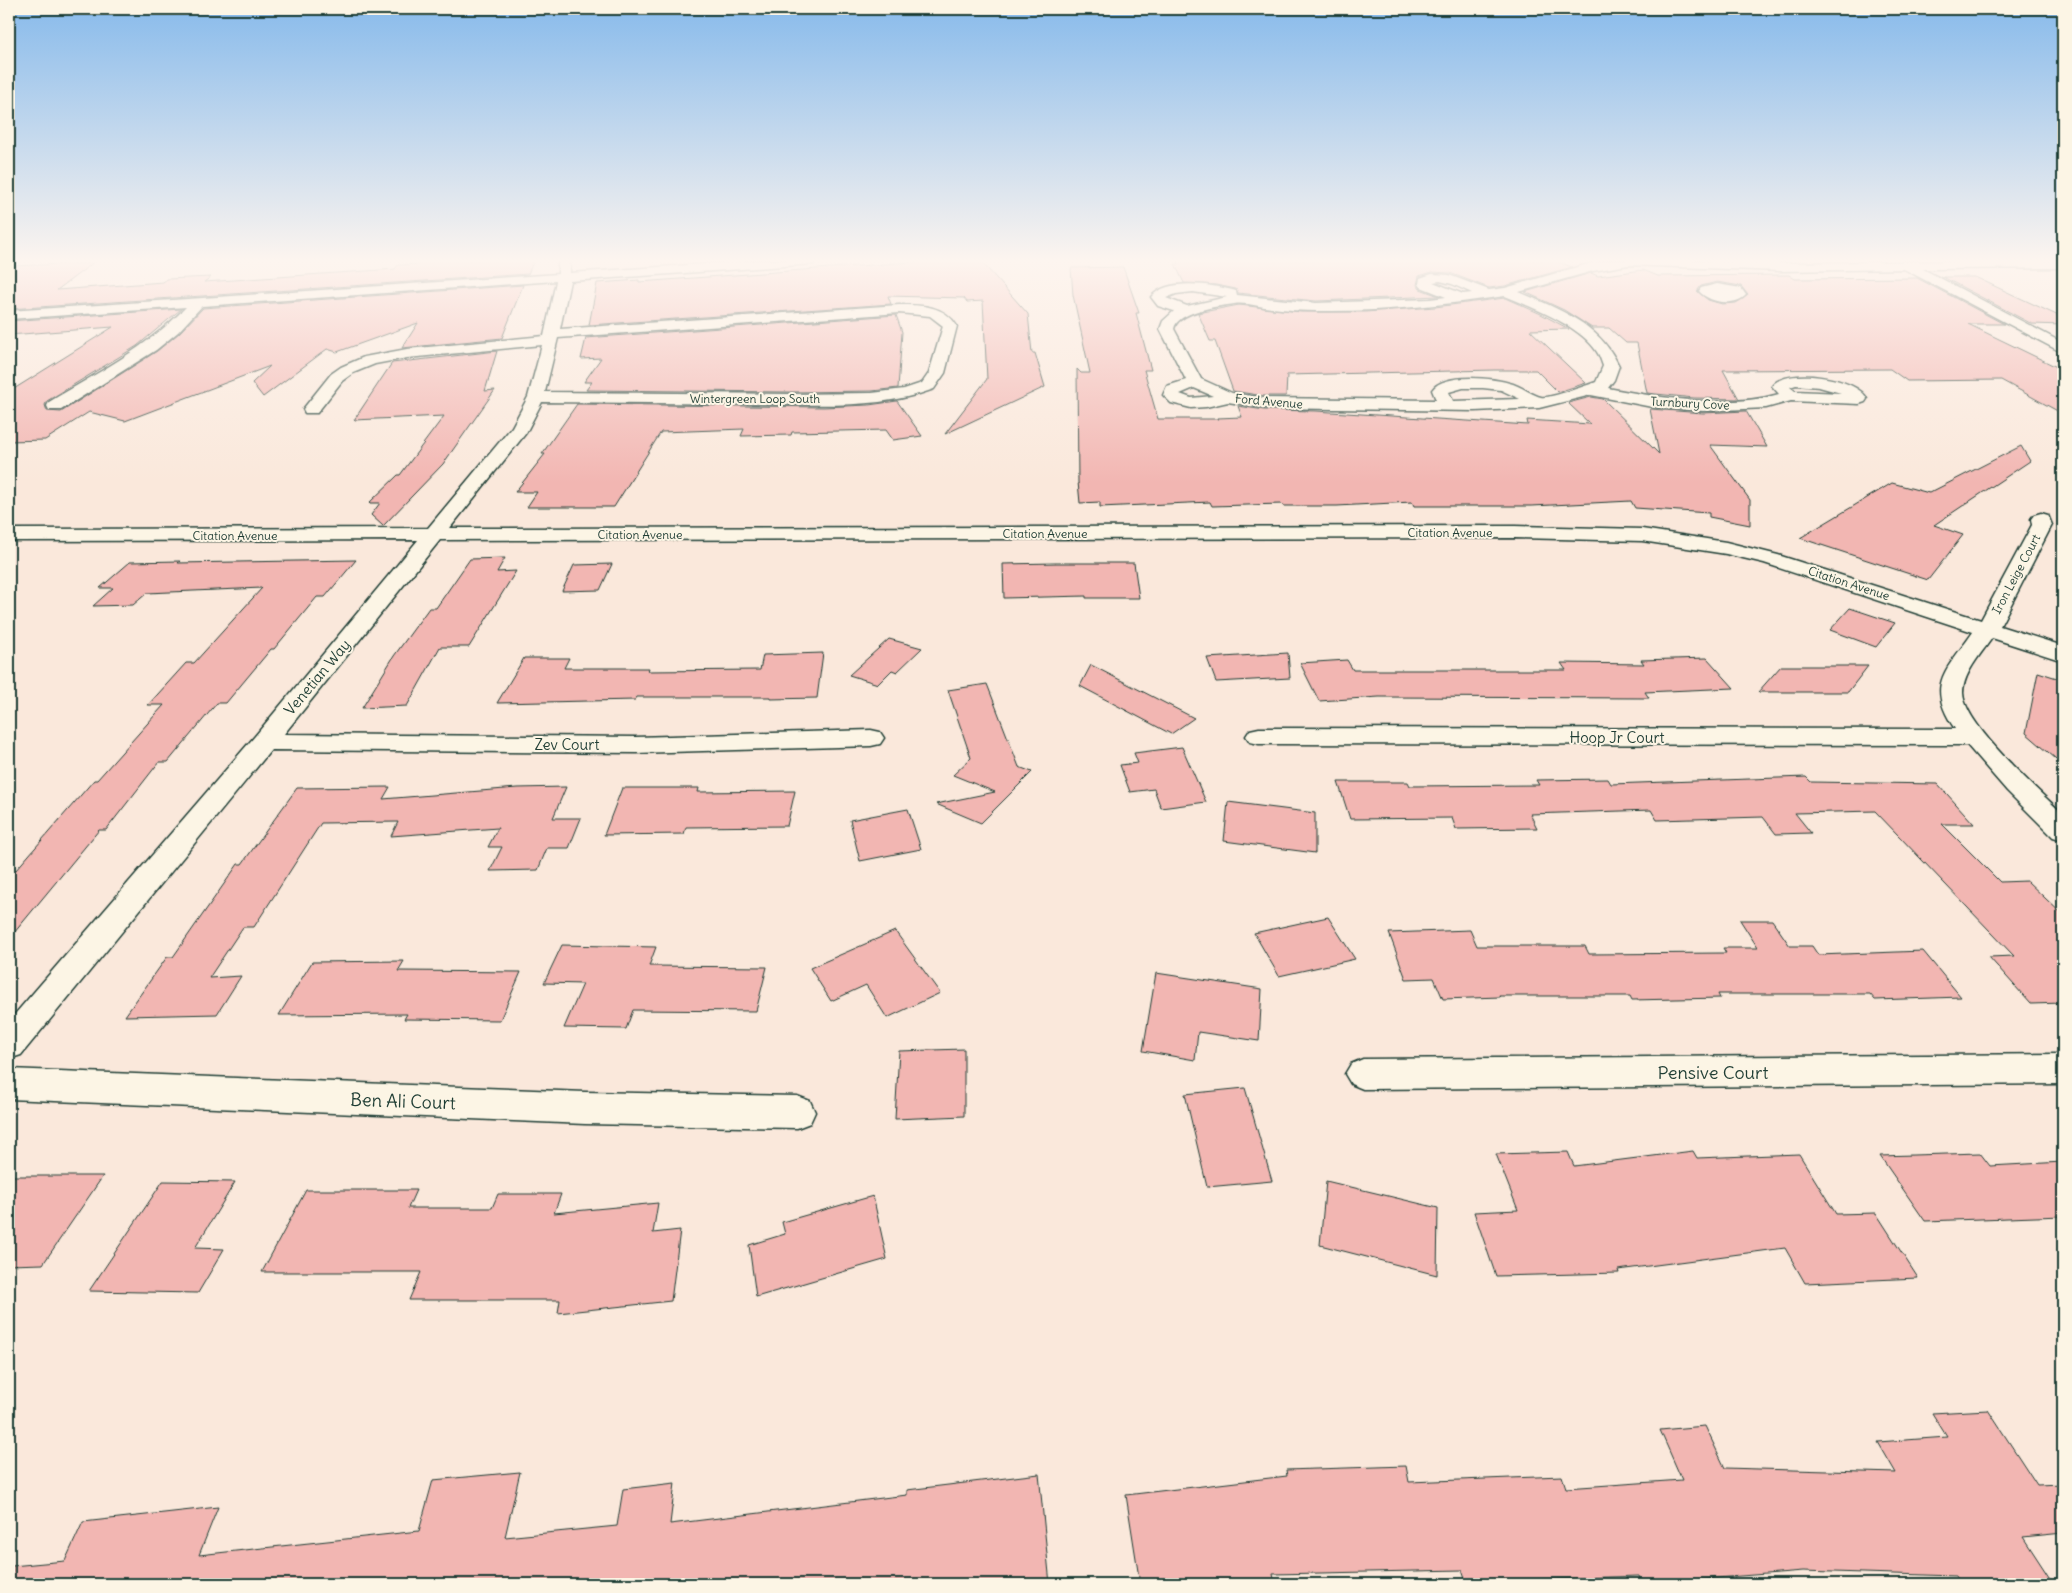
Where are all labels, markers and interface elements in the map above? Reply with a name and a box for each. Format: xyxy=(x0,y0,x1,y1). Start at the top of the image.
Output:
street label: Wintergreen Loop South xyxy=(690,391,820,406)
street label: Ford Avenue xyxy=(1235,391,1303,411)
street label: Turnbury Cove xyxy=(1650,393,1730,413)
street label: Citation Avenue xyxy=(1408,525,1493,540)
street label: Citation Avenue xyxy=(1003,526,1088,541)
street label: Citation Avenue xyxy=(598,527,683,542)
street label: Citation Avenue xyxy=(193,528,278,543)
street label: Iron Leige Court xyxy=(1989,531,2043,617)
street label: Citation Avenue xyxy=(1806,563,1892,603)
street label: Venetian Way xyxy=(280,635,354,719)
street label: Hoop Jr Court xyxy=(1569,728,1665,747)
street label: Zev Court xyxy=(535,735,599,754)
street label: Pensive Court xyxy=(1658,1061,1768,1084)
street label: Ben Ali Court xyxy=(350,1088,456,1114)

